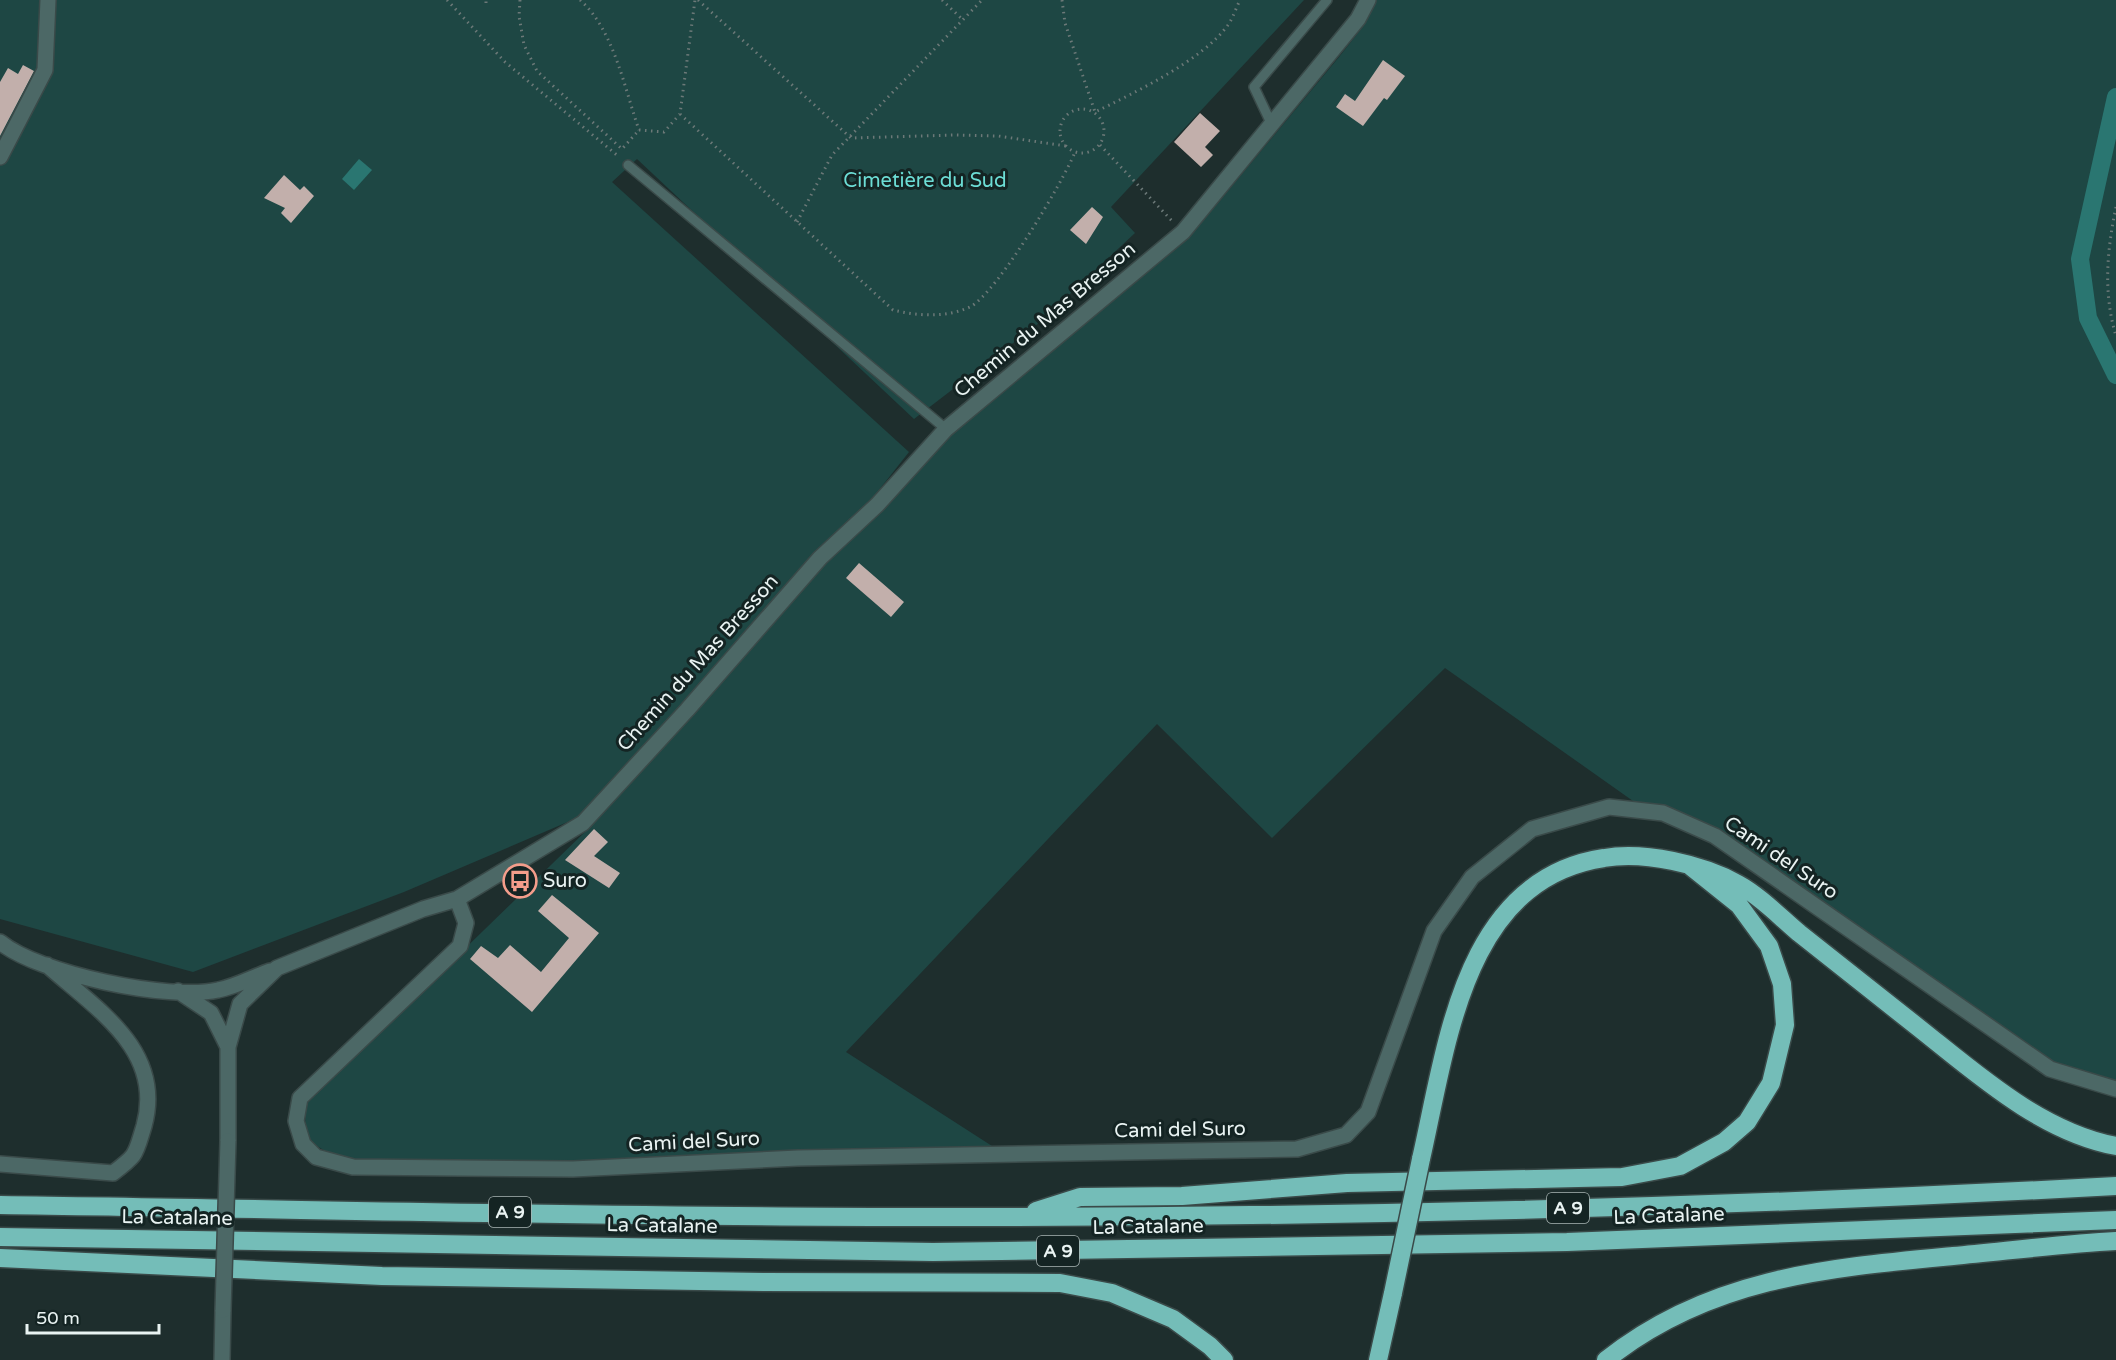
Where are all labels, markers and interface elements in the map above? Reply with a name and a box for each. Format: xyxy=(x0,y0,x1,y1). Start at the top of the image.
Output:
park label: Cimetière du Sud xyxy=(843,169,1007,193)
street label: Chemin du Mas Bresson xyxy=(949,237,1141,403)
street label: Chemin du Mas Bresson xyxy=(612,570,784,756)
street label: Cami del Suro xyxy=(1720,811,1842,905)
bus stop icon: Suro xyxy=(502,863,538,899)
place label: Suro xyxy=(543,869,587,893)
street label: Cami del Suro xyxy=(1114,1117,1246,1143)
street label: Cami del Suro xyxy=(628,1127,760,1157)
road number: A 9 xyxy=(1547,1193,1589,1223)
road number: A 9 xyxy=(489,1197,531,1227)
street label: La Catalane xyxy=(1613,1202,1725,1230)
street label: La Catalane xyxy=(121,1205,233,1231)
street label: La Catalane xyxy=(606,1213,718,1239)
street label: La Catalane xyxy=(1092,1214,1204,1240)
road number: A 9 xyxy=(1037,1236,1079,1266)
scale bar xyxy=(27,1297,159,1335)
text: 50 m xyxy=(36,1307,80,1329)

